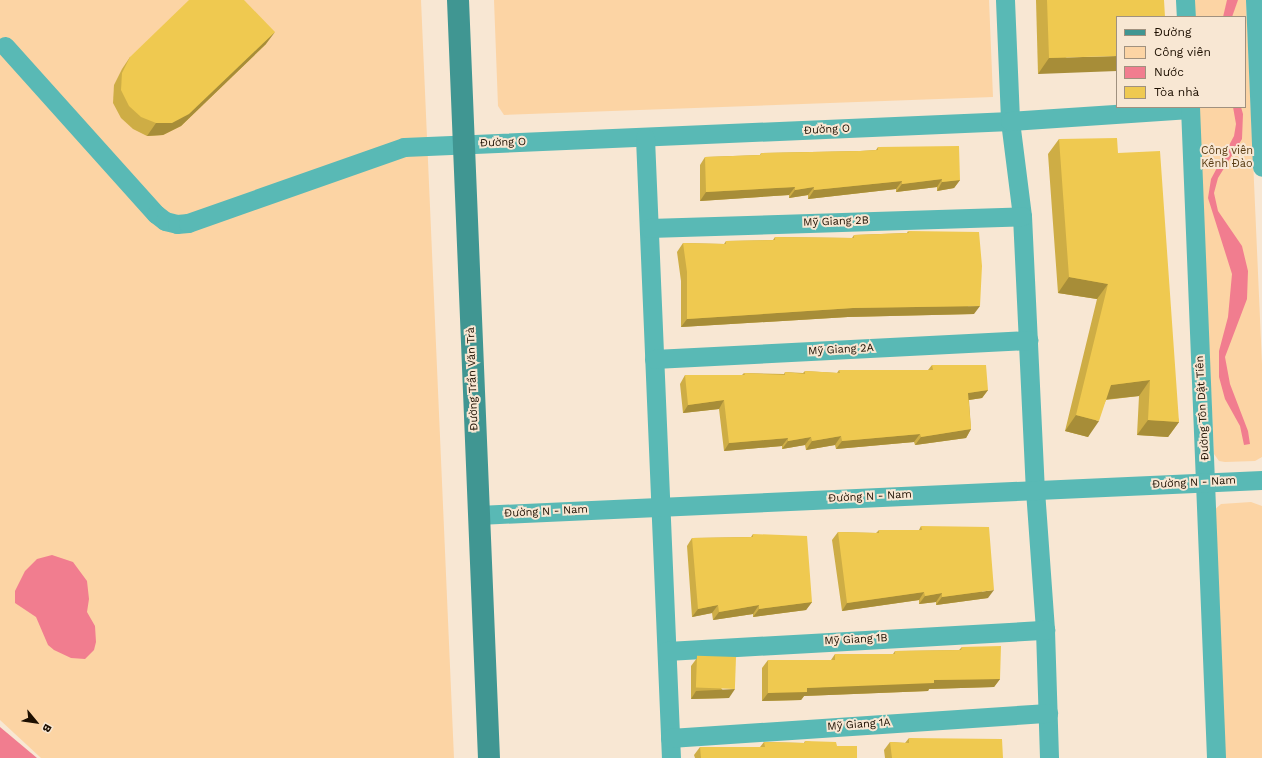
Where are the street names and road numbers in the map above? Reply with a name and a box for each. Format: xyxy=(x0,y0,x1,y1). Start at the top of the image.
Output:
street label: Đường O xyxy=(804,122,850,138)
street label: Đường O xyxy=(480,136,526,150)
street label: Mỹ Giang 2B xyxy=(803,214,869,230)
street label: Đường Trần Văn Trà xyxy=(465,326,481,432)
street label: Mỹ Giang 2A xyxy=(808,342,874,358)
street label: Đường Tôn Dật Tiên xyxy=(1194,355,1212,461)
street label: Đường N - Nam xyxy=(1152,474,1236,492)
street label: Đường N - Nam xyxy=(828,488,912,506)
street label: Đường N - Nam xyxy=(504,503,588,521)
street label: Mỹ Giang 1B xyxy=(824,632,888,648)
street label: Mỹ Giang 1A xyxy=(827,716,891,734)

